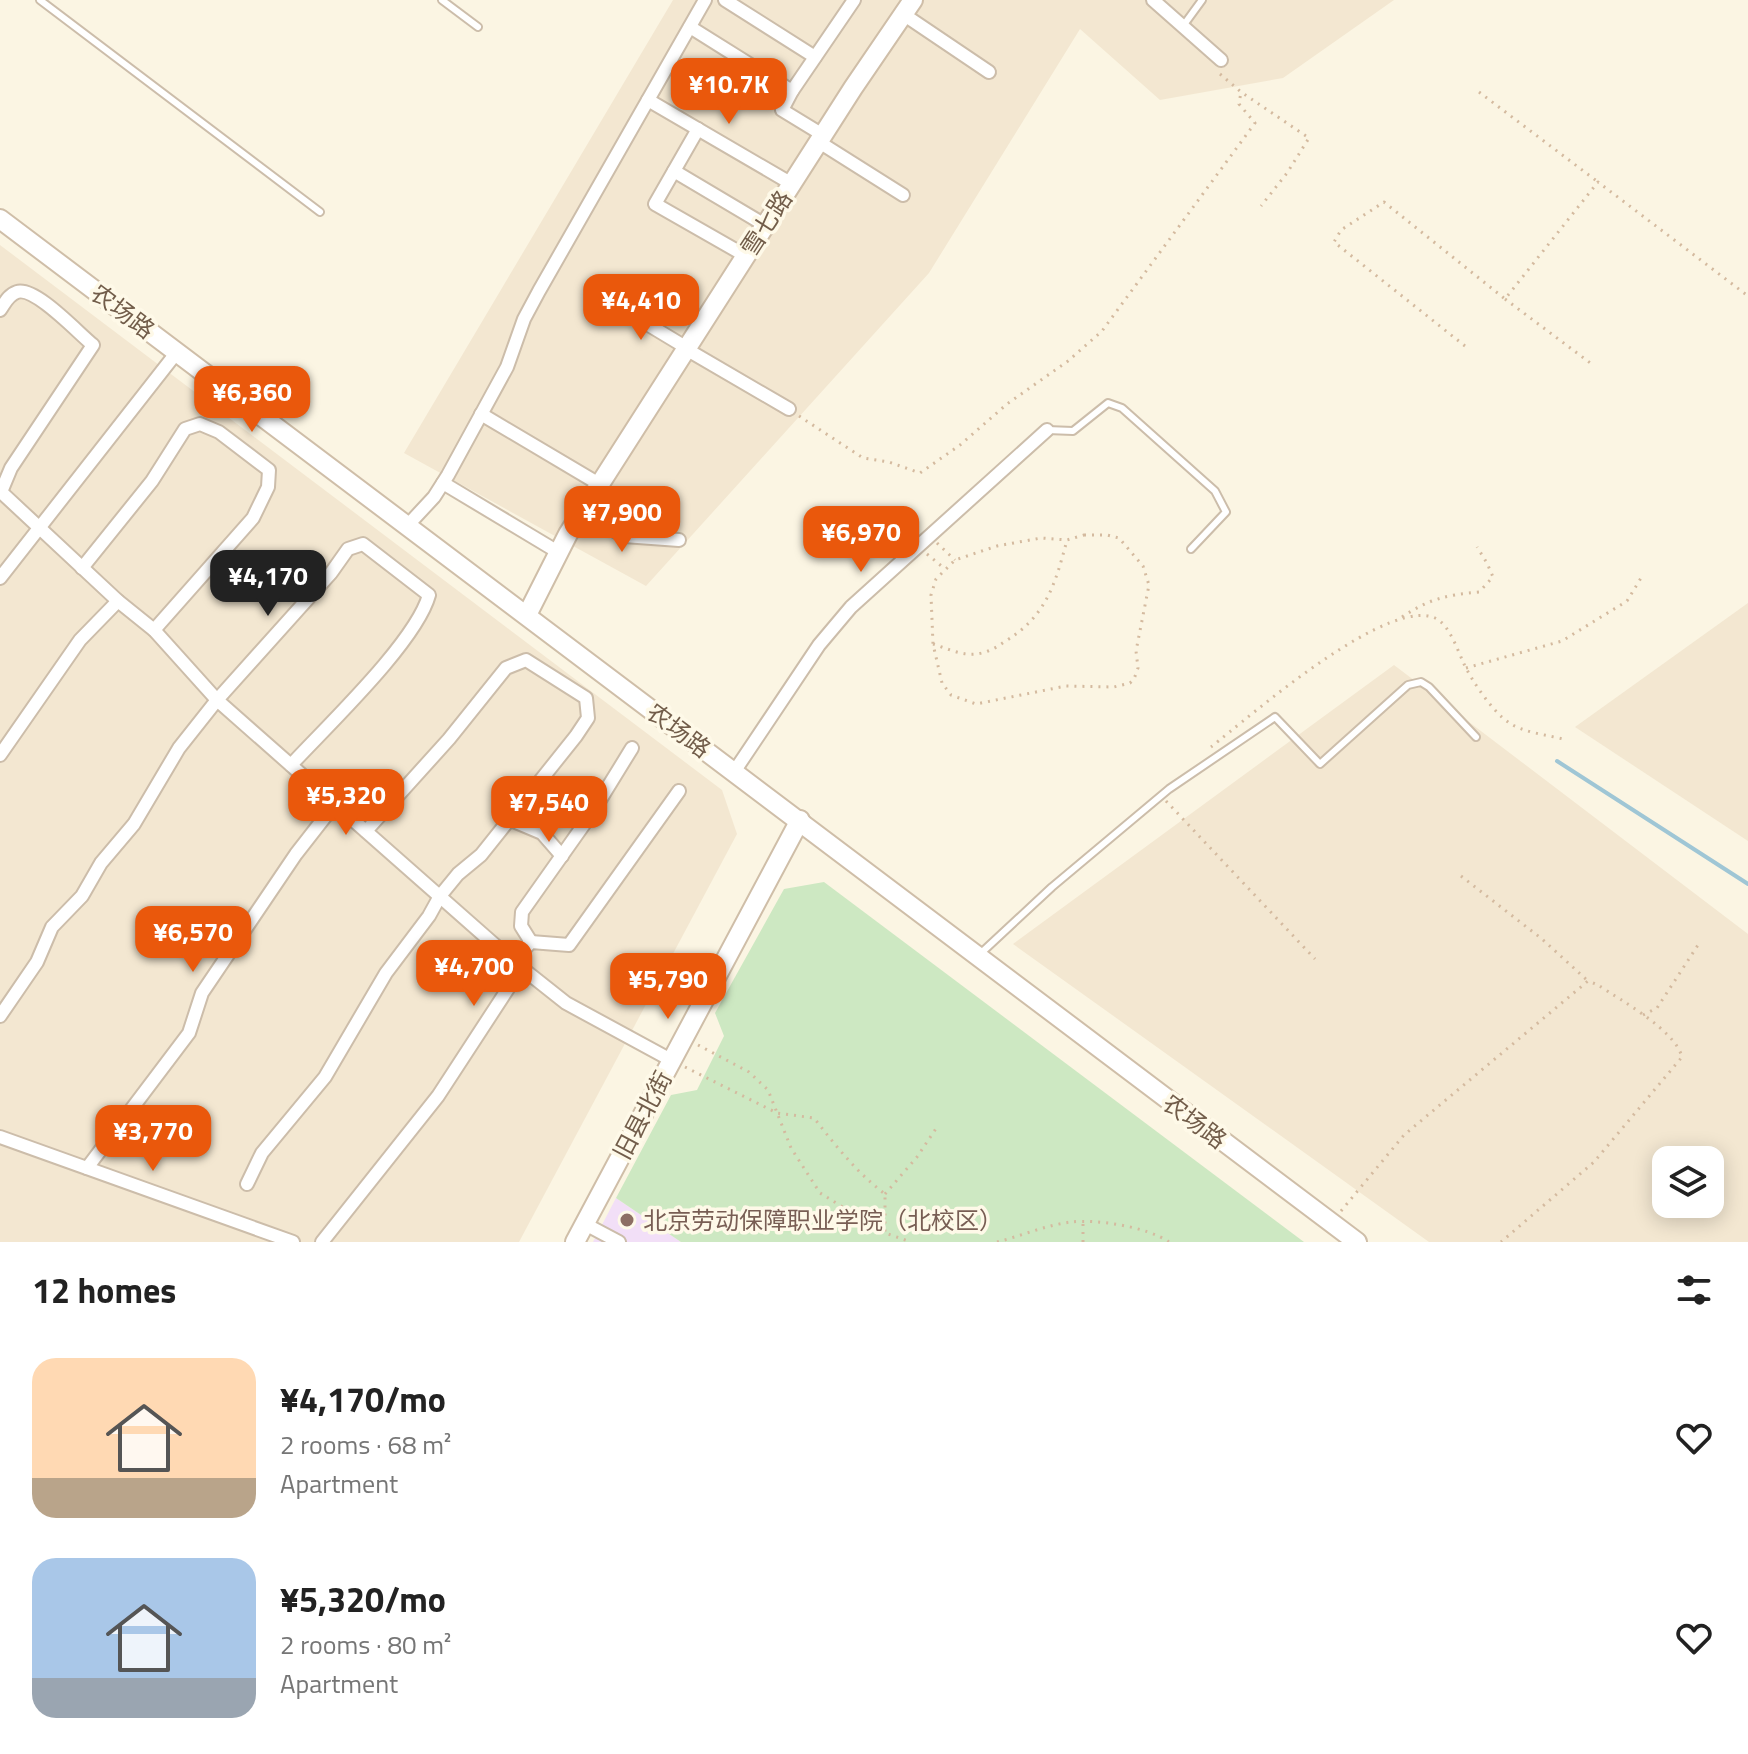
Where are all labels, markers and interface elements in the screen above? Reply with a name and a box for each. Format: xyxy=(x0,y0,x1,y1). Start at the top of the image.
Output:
pin: ¥10.7K xyxy=(664,58,794,126)
text: ¥10.7K xyxy=(689,64,769,103)
street label: 雪七路 xyxy=(731,183,801,263)
pin: ¥4,410 xyxy=(576,274,706,342)
street label: 农场路 xyxy=(83,275,163,347)
text: ¥4,410 xyxy=(601,280,681,319)
pin: ¥6,360 xyxy=(187,366,317,434)
text: ¥6,360 xyxy=(212,372,292,411)
pin: ¥7,900 xyxy=(557,486,687,554)
text: ¥7,900 xyxy=(582,492,662,531)
pin: ¥6,970 xyxy=(796,506,926,574)
text: ¥6,970 xyxy=(821,512,901,551)
pin: ¥4,170 xyxy=(203,550,333,618)
text: ¥4,170 xyxy=(228,556,308,595)
street label: 农场路 xyxy=(639,694,719,766)
pin: ¥5,320 xyxy=(281,769,411,837)
text: ¥5,320 xyxy=(306,775,386,814)
pin: ¥7,540 xyxy=(484,776,614,844)
text: ¥7,540 xyxy=(509,782,589,821)
pin: ¥6,570 xyxy=(128,906,258,974)
text: ¥6,570 xyxy=(153,912,233,951)
pin: ¥4,700 xyxy=(409,940,539,1008)
text: ¥4,700 xyxy=(434,946,514,985)
pin: ¥5,790 xyxy=(603,953,733,1021)
text: ¥5,790 xyxy=(628,959,708,998)
street label: 旧县北街 xyxy=(604,1064,680,1166)
street label: 农场路 xyxy=(1155,1085,1235,1157)
pin: ¥3,770 xyxy=(88,1105,218,1173)
text: ¥3,770 xyxy=(113,1111,193,1150)
map controls xyxy=(1652,1146,1724,1218)
button: layers xyxy=(1652,1146,1724,1218)
place label: 北京劳动保障职业学院（北校区） xyxy=(643,1202,1003,1238)
marker: 北京劳动保障职业学院（北校区） xyxy=(618,1211,636,1229)
text: 12 homes xyxy=(32,1264,176,1316)
icon: filters xyxy=(1672,1268,1716,1312)
text: ¥4,170/mo xyxy=(280,1373,446,1425)
icon: home xyxy=(96,1390,192,1486)
icon: heart xyxy=(1672,1416,1716,1460)
text: 2 rooms · 68 m² xyxy=(280,1425,451,1464)
text: Apartment xyxy=(280,1464,398,1503)
text: ¥5,320/mo xyxy=(280,1573,446,1625)
icon: home xyxy=(96,1590,192,1686)
icon: heart xyxy=(1672,1616,1716,1660)
text: 2 rooms · 80 m² xyxy=(280,1625,451,1664)
text: Apartment xyxy=(280,1664,398,1703)

